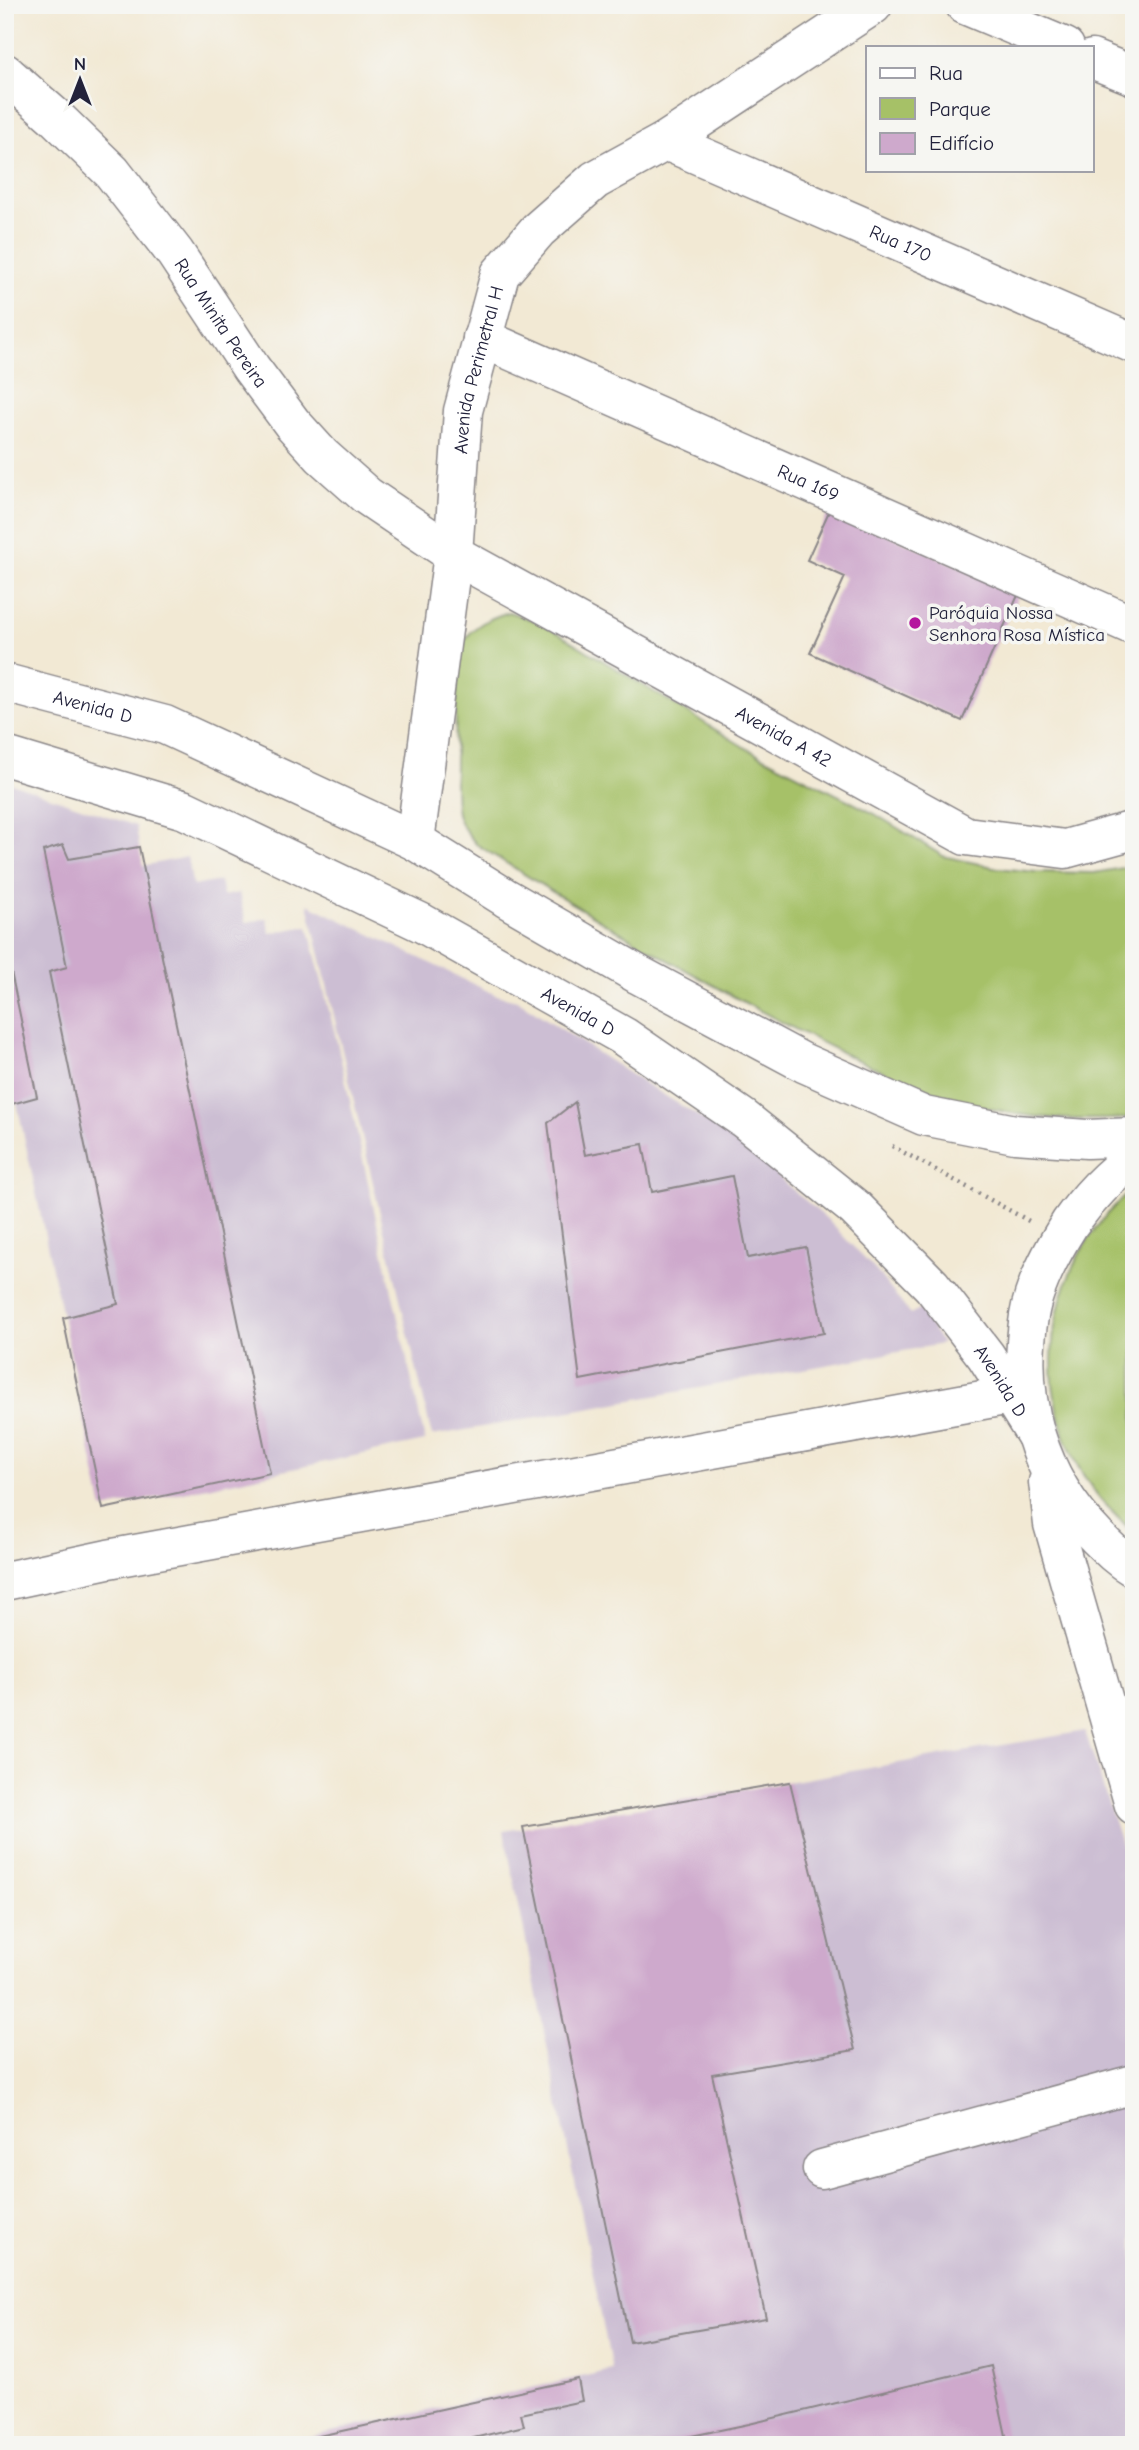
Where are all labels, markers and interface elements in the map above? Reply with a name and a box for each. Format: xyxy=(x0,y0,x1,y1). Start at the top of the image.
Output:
north arrow xyxy=(46,46,116,116)
legend xyxy=(866,46,1094,172)
text: N xyxy=(74,53,86,75)
text: Rua xyxy=(929,61,963,85)
text: Parque xyxy=(929,97,991,121)
text: Edifício xyxy=(929,131,994,155)
street label: Rua 170 xyxy=(866,221,935,267)
street label: Rua Minita Pereira xyxy=(169,254,272,392)
street label: Avenida Perimetral H xyxy=(450,283,508,455)
street label: Rua 169 xyxy=(774,460,842,506)
place label: Paróquia Nossa Senhora Rosa Mística xyxy=(929,602,1105,646)
marker: Paróquia Nossa Senhora Rosa Mística xyxy=(907,615,923,631)
street label: Avenida D xyxy=(51,686,135,728)
street label: Avenida A 42 xyxy=(732,702,835,772)
street label: Avenida D xyxy=(537,982,619,1041)
street label: Avenida D xyxy=(969,1341,1031,1421)

